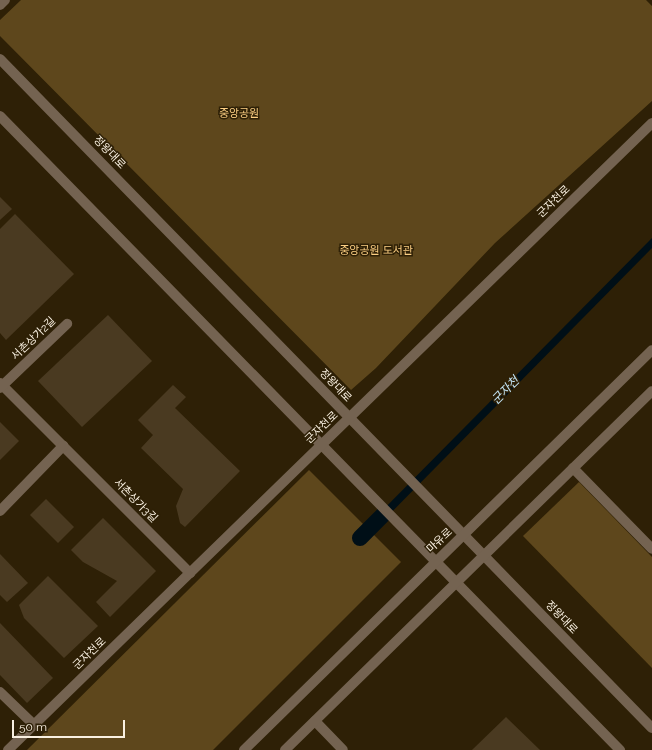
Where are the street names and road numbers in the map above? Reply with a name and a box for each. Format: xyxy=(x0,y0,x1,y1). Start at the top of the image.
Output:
street label: 정왕대로 xyxy=(90,134,128,172)
street label: 군자천로 xyxy=(535,183,573,221)
street label: 서촌상가2길 xyxy=(9,315,59,363)
street label: 정왕대로 xyxy=(316,367,354,405)
street label: 군자천로 xyxy=(303,409,341,447)
street label: 서촌상가3길 xyxy=(110,476,160,526)
street label: 마유로 xyxy=(424,526,456,556)
street label: 정왕대로 xyxy=(542,599,580,637)
street label: 군자천로 xyxy=(71,635,109,673)

